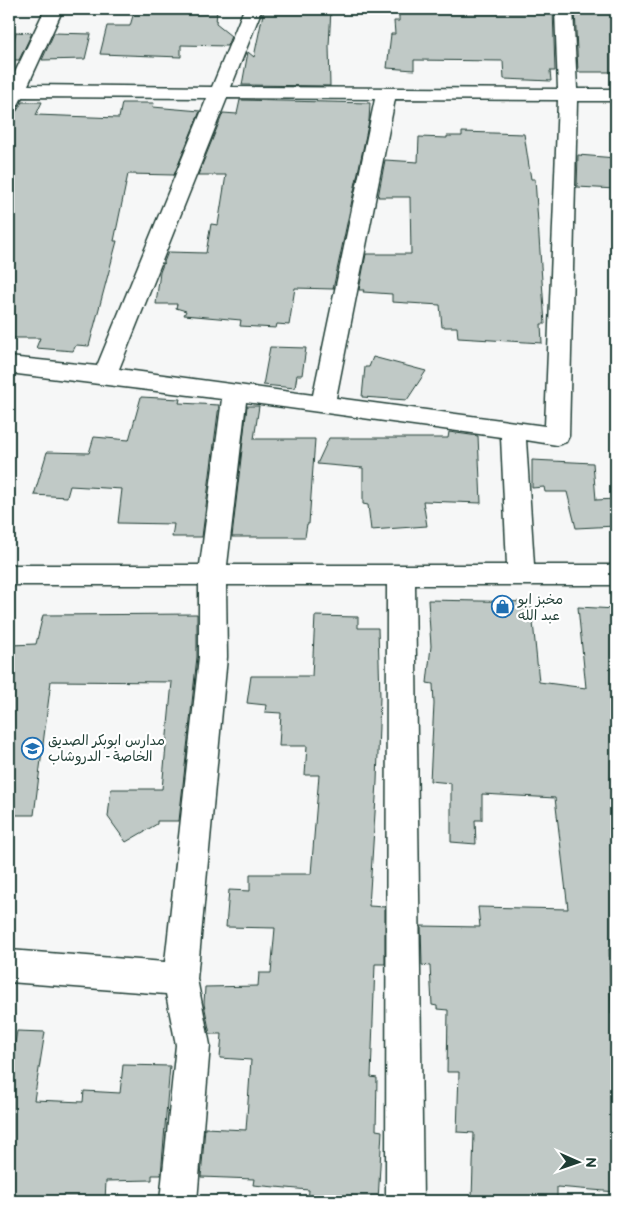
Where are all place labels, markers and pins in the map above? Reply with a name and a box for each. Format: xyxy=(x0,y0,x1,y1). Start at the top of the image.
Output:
place label: مخبز ابو عبد الله xyxy=(517,591,563,624)
shop icon: مخبز ابو عبد الله xyxy=(490,595,514,619)
place label: مدارس ابوبكر الصديق الخاصة - الدروشاب xyxy=(48,732,165,766)
school or university icon: مدارس ابوبكر الصديق الخاصة - الدروشاب xyxy=(20,736,44,760)

